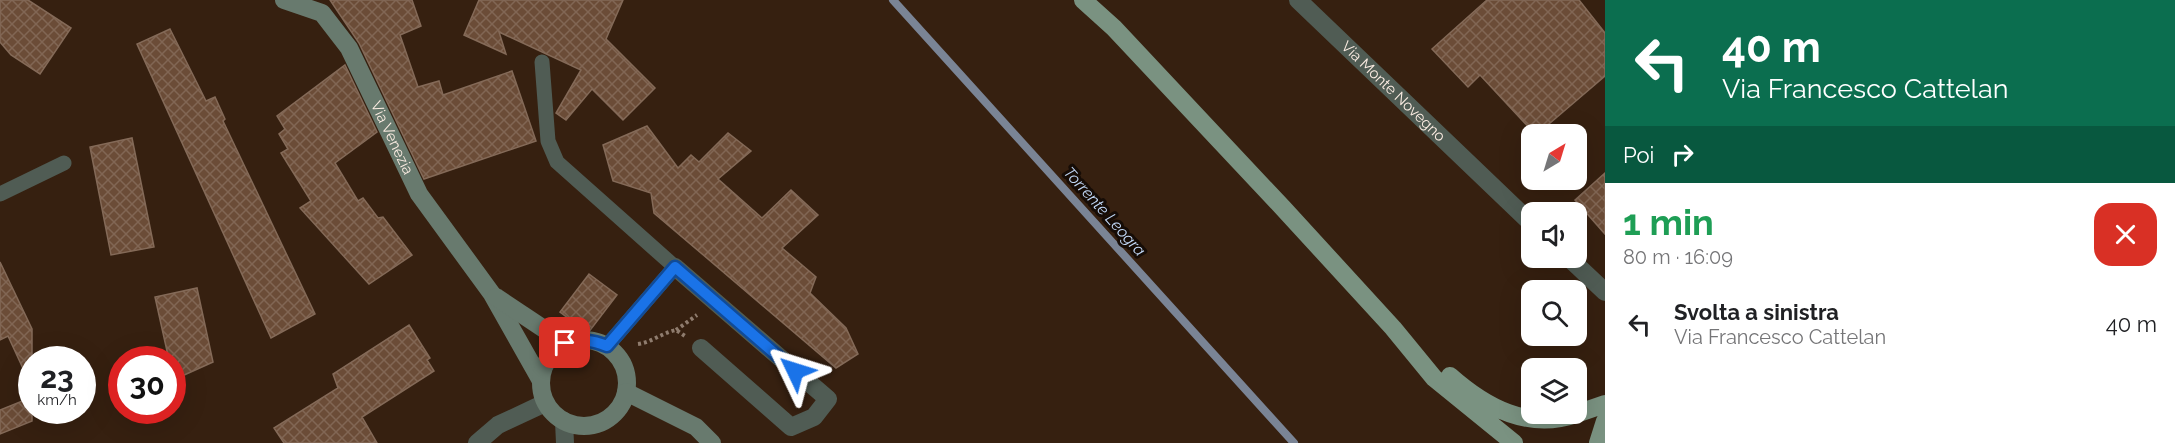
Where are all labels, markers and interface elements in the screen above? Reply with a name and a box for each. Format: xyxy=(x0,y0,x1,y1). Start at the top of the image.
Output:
text: 40 m xyxy=(1722,23,1821,72)
icon: left xyxy=(1623,24,1701,102)
street label: Via Monte Novegno xyxy=(1338,37,1449,145)
text: Via Francesco Cattelan xyxy=(1722,73,2008,104)
street label: Via Venezia xyxy=(367,98,417,177)
north arrow xyxy=(1521,124,1587,190)
map controls xyxy=(1521,124,1587,424)
icon: right xyxy=(1666,138,1699,171)
text: Poi xyxy=(1623,142,1654,168)
water label: Torrente Leogra xyxy=(1060,163,1150,260)
text: 1 min xyxy=(1623,201,1714,243)
button: sound xyxy=(1521,202,1587,268)
button: close xyxy=(2094,203,2157,266)
text: 80 m · 16:09 xyxy=(1623,245,1733,269)
button: search xyxy=(1521,280,1587,346)
text: Svolta a sinistra xyxy=(1674,299,1839,325)
icon: left xyxy=(1623,308,1656,341)
text: 40 m xyxy=(2106,311,2157,337)
pin xyxy=(539,317,590,368)
text: Via Francesco Cattelan xyxy=(1674,325,1886,349)
icon: arrive xyxy=(548,326,581,359)
position arrow xyxy=(763,339,827,403)
speed limit sign: 30 xyxy=(108,346,186,424)
button: layers xyxy=(1521,358,1587,424)
text: 23 xyxy=(40,360,74,395)
text: km/h xyxy=(37,391,77,409)

